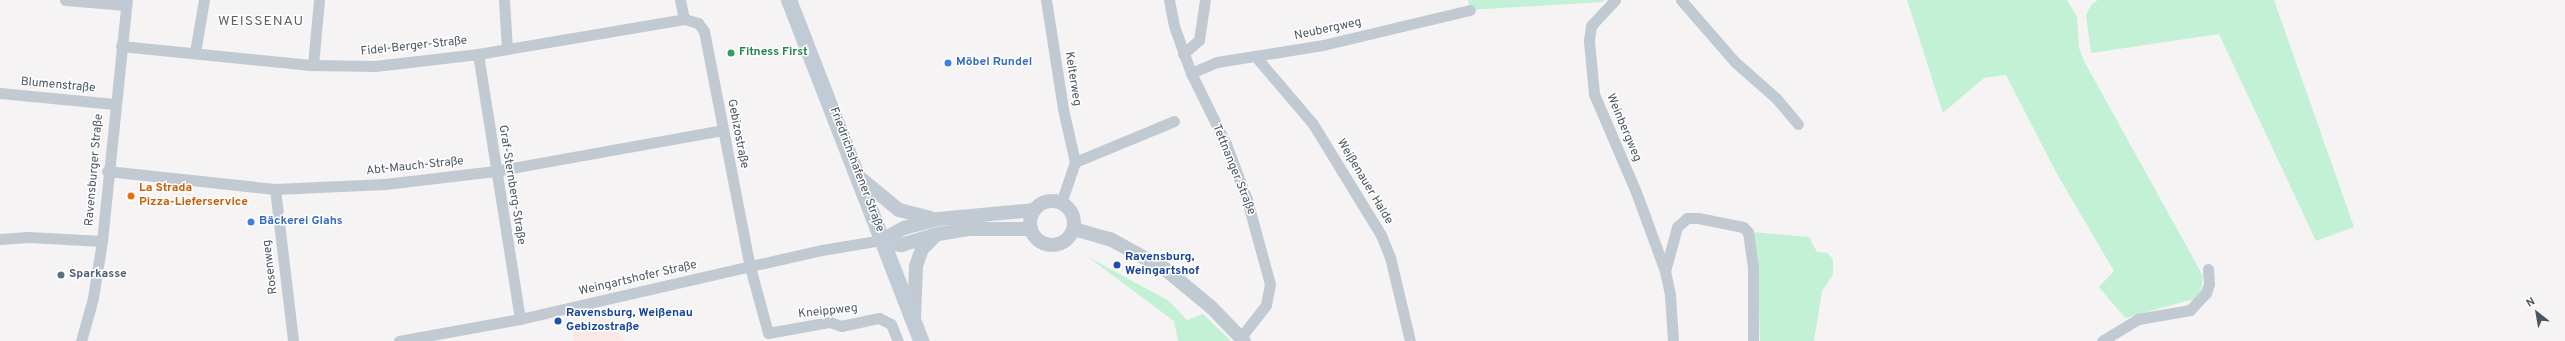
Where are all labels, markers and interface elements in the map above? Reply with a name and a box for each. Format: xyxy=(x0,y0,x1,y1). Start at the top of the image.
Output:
district label: WEISSENAU xyxy=(218,14,304,30)
street label: Neubergweg xyxy=(1293,16,1363,44)
street label: Fidel-Berger-Straße xyxy=(360,34,468,60)
place label: Fitness First xyxy=(739,46,808,60)
marker: Fitness First xyxy=(726,48,736,58)
street label: Kelterweg xyxy=(1061,51,1083,107)
place label: Möbel Rundel xyxy=(956,56,1032,70)
marker: Möbel Rundel xyxy=(943,58,953,68)
street label: Blumenstraße xyxy=(20,76,96,96)
street label: Weinbergweg xyxy=(1602,92,1644,164)
street label: Gebizostraße xyxy=(723,98,751,170)
street label: Friedrichshafener Straße xyxy=(826,106,886,234)
street label: Ravensburger Straße xyxy=(83,113,107,227)
street label: Tettnanger Straße xyxy=(1208,123,1258,217)
street label: Graf-Sternberg-Straße xyxy=(494,124,528,246)
street label: Weißenauer Halde xyxy=(1333,137,1395,227)
street label: Abt-Mauch-Straße xyxy=(365,155,465,179)
place label: La Strada Pizza-Lieferservice xyxy=(139,182,248,210)
marker: La Strada Pizza-Lieferservice xyxy=(126,191,136,201)
place label: Bäckerei Glahs xyxy=(259,215,343,229)
marker: Bäckerei Glahs xyxy=(246,217,256,227)
street label: Rosenweg xyxy=(261,239,281,295)
place label: Ravensburg, Weingartshof xyxy=(1125,251,1199,279)
street label: Weingartshofer Straße xyxy=(578,258,698,300)
marker: Ravensburg, Weingartshof xyxy=(1112,260,1122,270)
place label: Sparkasse xyxy=(69,268,127,282)
marker: Sparkasse xyxy=(56,270,66,280)
north arrow xyxy=(2517,293,2557,333)
text: N xyxy=(2524,295,2538,311)
street label: Kneippweg xyxy=(798,302,858,322)
place label: Ravensburg, Weißenau Gebizostraße xyxy=(566,307,693,335)
marker: Ravensburg, Weißenau Gebizostraße xyxy=(553,316,563,326)

